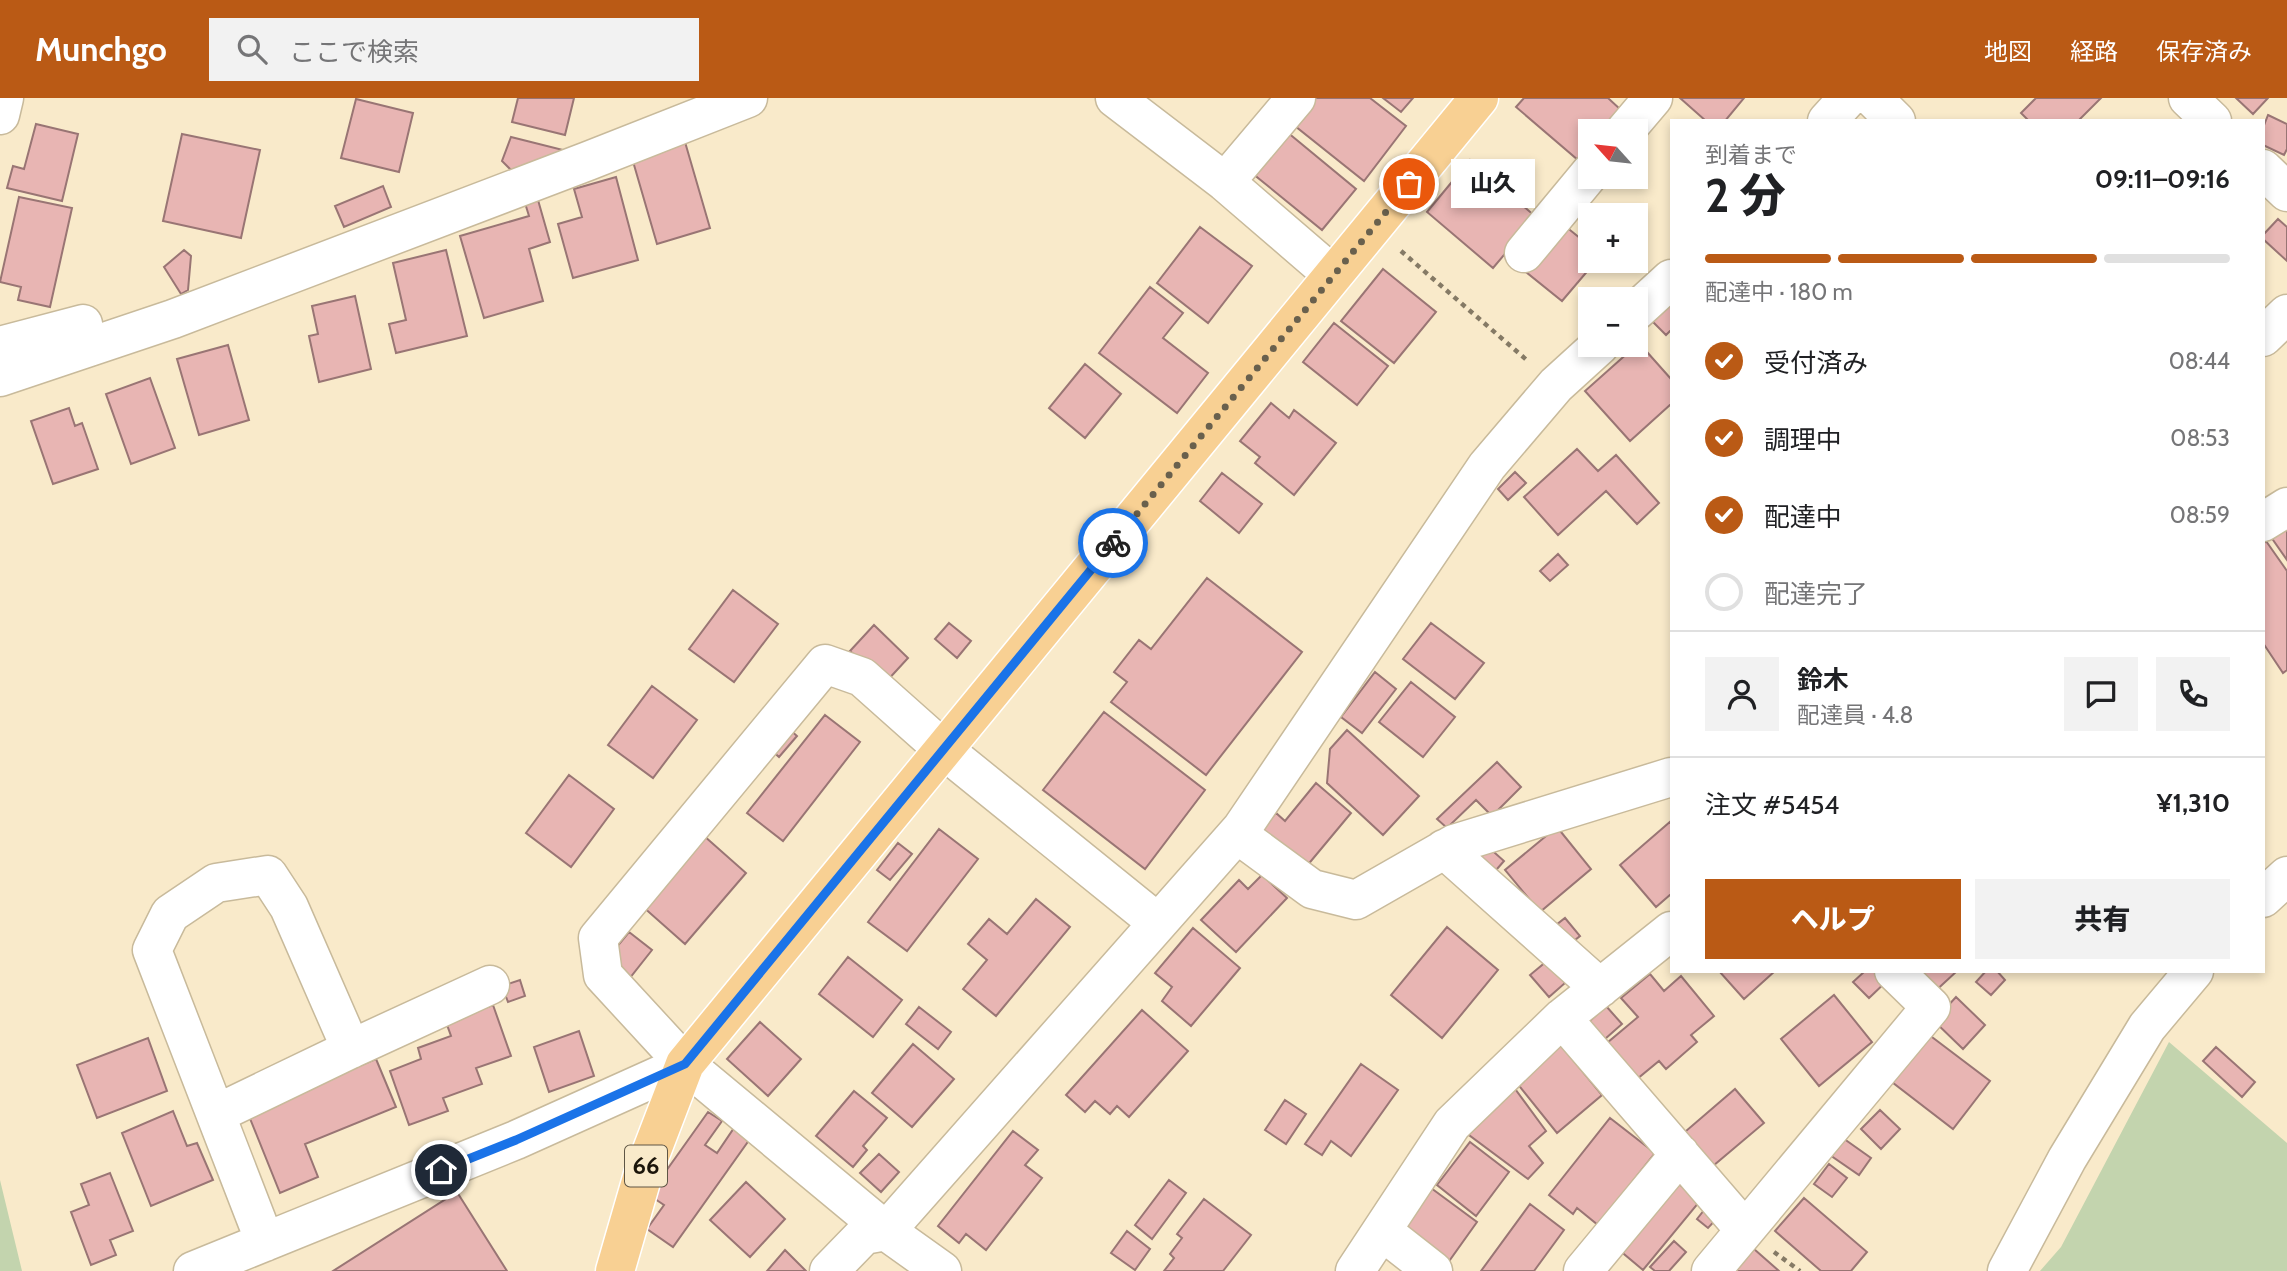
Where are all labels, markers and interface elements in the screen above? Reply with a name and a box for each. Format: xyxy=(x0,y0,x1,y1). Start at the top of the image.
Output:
search box xyxy=(209,18,699,81)
text: Munchgo xyxy=(35,29,167,69)
icon: search xyxy=(233,30,271,68)
text: ここで検索 xyxy=(289,36,419,68)
text: 地図 xyxy=(1984,37,2032,66)
text: 経路 xyxy=(2070,37,2118,66)
text: 保存済み xyxy=(2156,37,2252,66)
north arrow xyxy=(1578,119,1648,189)
map controls xyxy=(1578,119,1648,357)
text: 到着まで xyxy=(1705,141,1797,169)
pin xyxy=(1379,154,1439,214)
callout: 山久 xyxy=(1451,160,1535,208)
text: 09:11–09:16 xyxy=(2095,163,2230,195)
icon: bag xyxy=(1390,165,1428,203)
text: 2 分 xyxy=(1705,168,1786,224)
text: 山久 xyxy=(1470,169,1516,197)
button: + xyxy=(1578,203,1648,273)
text: 配達中 · 180 m xyxy=(1705,278,1853,306)
button: − xyxy=(1578,287,1648,357)
icon: check xyxy=(1705,342,1743,380)
text: 受付済み xyxy=(1764,347,1868,379)
text: 08:44 xyxy=(2169,347,2230,375)
icon: check xyxy=(1705,419,1743,457)
text: 調理中 xyxy=(1764,424,1842,456)
text: 08:53 xyxy=(2170,424,2230,452)
icon: check xyxy=(1705,496,1743,534)
text: 配達中 xyxy=(1764,501,1842,533)
text: 08:59 xyxy=(2170,501,2230,529)
courier xyxy=(1078,508,1148,578)
icon: bike xyxy=(1094,524,1132,562)
text: 配達完了 xyxy=(1764,578,1868,610)
button: person xyxy=(1705,657,1779,731)
button: chat xyxy=(2064,657,2138,731)
button: phone xyxy=(2156,657,2230,731)
text: 鈴木 xyxy=(1797,664,1849,696)
text: 配達員 · 4.8 xyxy=(1797,701,1914,729)
text: ¥1,310 xyxy=(2157,787,2230,819)
text: 注文 #5454 xyxy=(1705,789,1839,821)
button: ヘルプ xyxy=(1705,879,1961,959)
button: 共有 xyxy=(1975,879,2230,959)
pin xyxy=(411,1140,471,1200)
road number: 66 xyxy=(625,1146,667,1186)
icon: home xyxy=(422,1151,460,1189)

